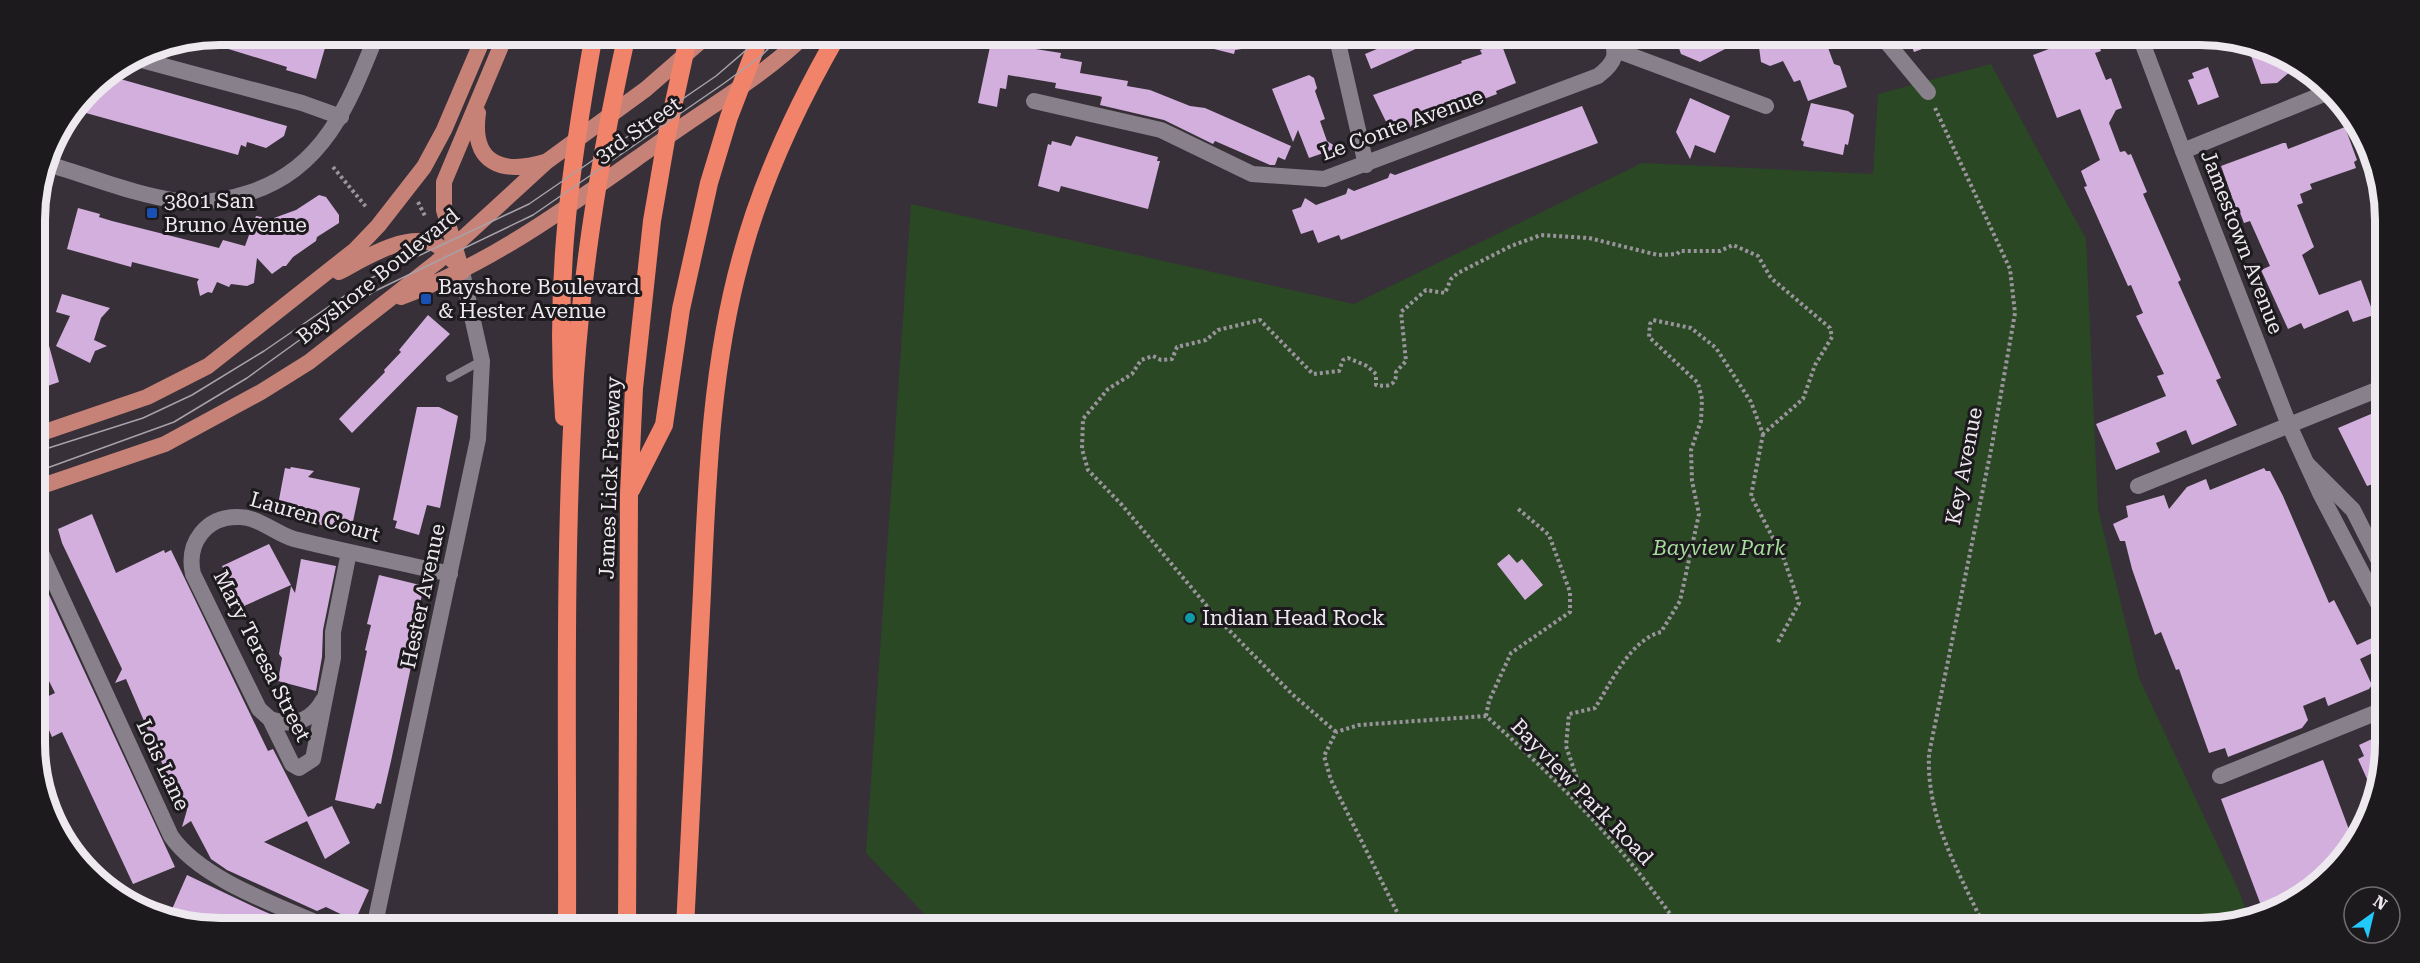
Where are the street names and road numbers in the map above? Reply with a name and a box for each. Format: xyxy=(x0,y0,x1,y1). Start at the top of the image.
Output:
street label: Le Conte Avenue xyxy=(1317,84,1487,166)
street label: 3rd Street xyxy=(590,92,686,168)
street label: Jamestown Avenue xyxy=(2196,147,2288,337)
street label: Bayshore Boulevard xyxy=(292,203,464,349)
street label: James Lick Freeway xyxy=(594,376,626,580)
street label: Key Avenue xyxy=(1941,405,1987,527)
street label: Lauren Court xyxy=(247,487,383,547)
street label: Hester Avenue xyxy=(396,522,450,670)
street label: Mary Teresa Street xyxy=(208,566,316,746)
street label: Bayview Park Road xyxy=(1506,714,1658,870)
street label: Lois Lane xyxy=(131,716,195,814)

